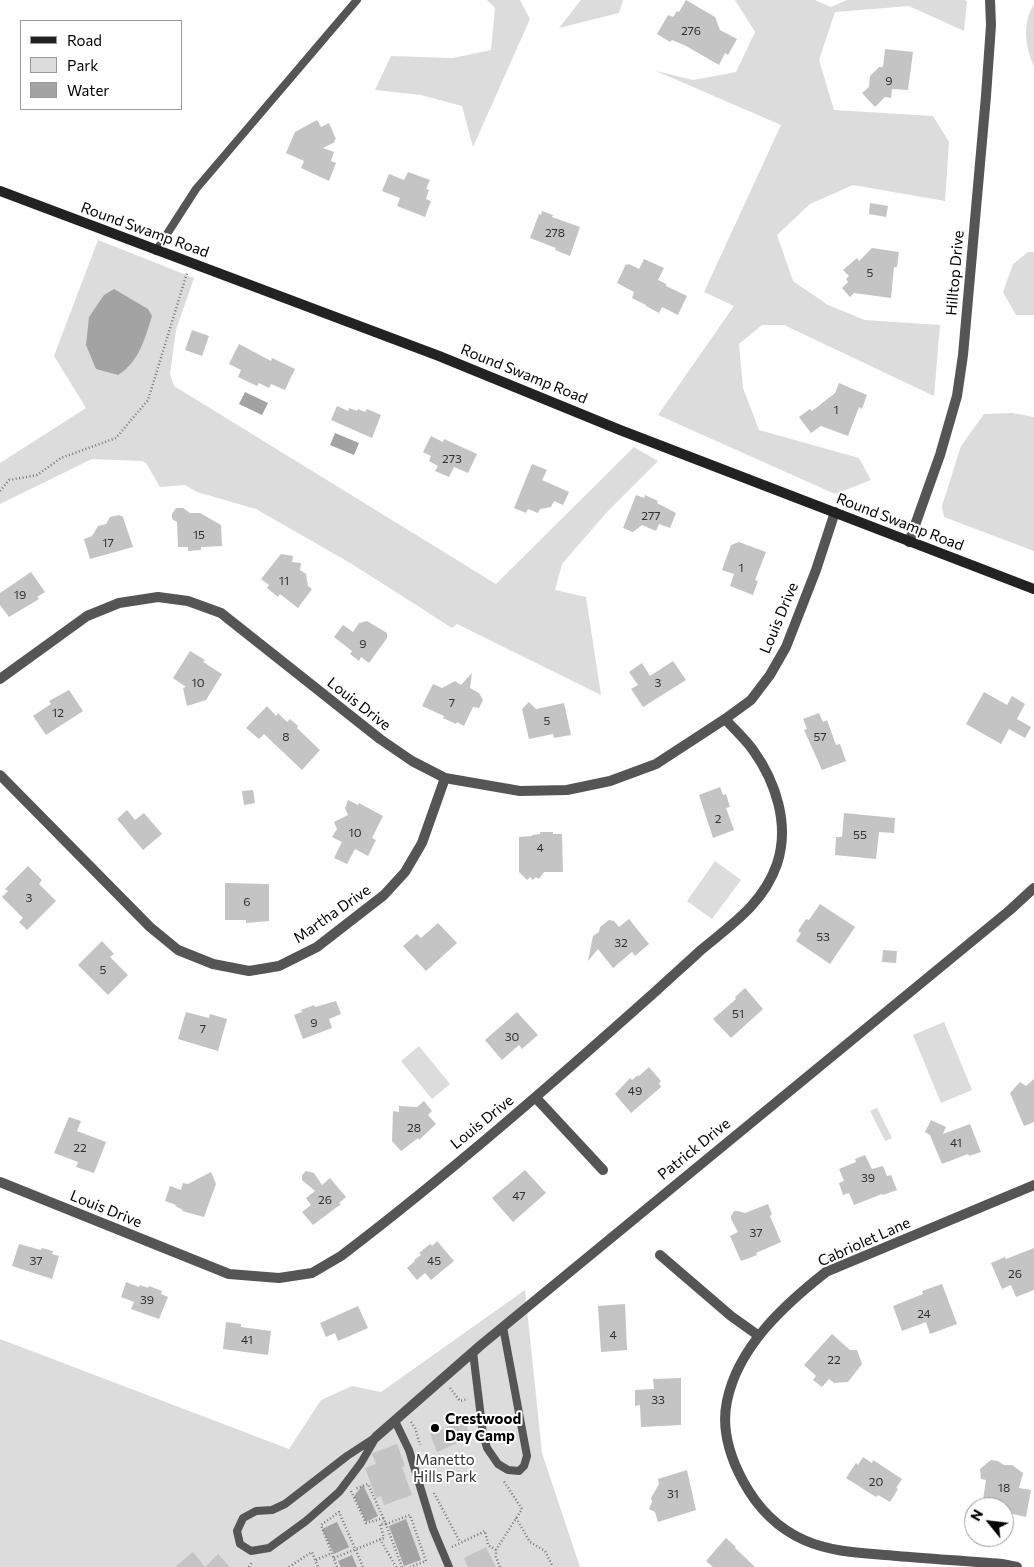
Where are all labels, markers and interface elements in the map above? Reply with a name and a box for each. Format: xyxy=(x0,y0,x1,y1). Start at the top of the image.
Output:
legend xyxy=(20,20,182,110)
house number: 276 xyxy=(681,24,701,38)
text: Road xyxy=(67,31,102,49)
text: Park xyxy=(67,56,98,74)
house number: 9 xyxy=(885,74,893,88)
text: Water xyxy=(67,81,109,99)
street label: Round Swamp Road xyxy=(78,198,212,262)
house number: 278 xyxy=(545,226,565,240)
street label: Hilltop Drive xyxy=(942,230,968,316)
house number: 5 xyxy=(867,266,873,280)
street label: Round Swamp Road xyxy=(458,340,590,408)
house number: 1 xyxy=(833,403,839,417)
house number: 273 xyxy=(442,452,462,466)
street label: Round Swamp Road xyxy=(834,489,966,555)
house number: 277 xyxy=(641,509,661,523)
house number: 15 xyxy=(193,528,205,542)
house number: 17 xyxy=(102,536,114,550)
house number: 1 xyxy=(738,561,744,575)
house number: 11 xyxy=(279,574,289,588)
street label: Louis Drive xyxy=(756,580,802,656)
house number: 19 xyxy=(14,588,26,602)
house number: 9 xyxy=(359,637,367,651)
street label: Louis Drive xyxy=(324,674,394,734)
house number: 10 xyxy=(192,676,204,690)
house number: 3 xyxy=(655,676,661,690)
house number: 7 xyxy=(449,696,455,710)
house number: 12 xyxy=(52,706,64,720)
house number: 5 xyxy=(544,714,550,728)
house number: 8 xyxy=(282,730,290,744)
house number: 57 xyxy=(813,730,827,744)
house number: 2 xyxy=(715,812,721,826)
house number: 10 xyxy=(349,826,361,840)
house number: 55 xyxy=(853,828,867,842)
house number: 4 xyxy=(536,841,544,855)
street label: Martha Drive xyxy=(290,881,374,947)
house number: 3 xyxy=(26,891,32,905)
house number: 6 xyxy=(243,895,251,909)
house number: 53 xyxy=(816,930,830,944)
house number: 32 xyxy=(614,936,628,950)
house number: 5 xyxy=(100,963,106,977)
house number: 51 xyxy=(732,1007,744,1021)
house number: 9 xyxy=(310,1016,318,1030)
house number: 7 xyxy=(200,1022,206,1036)
house number: 30 xyxy=(505,1030,519,1044)
house number: 49 xyxy=(628,1084,642,1098)
street label: Louis Drive xyxy=(447,1091,517,1153)
street label: Patrick Drive xyxy=(654,1114,734,1184)
house number: 28 xyxy=(407,1121,421,1135)
house number: 41 xyxy=(950,1136,962,1150)
house number: 22 xyxy=(73,1141,87,1155)
house number: 39 xyxy=(861,1171,875,1185)
street label: Louis Drive xyxy=(68,1186,144,1232)
house number: 47 xyxy=(512,1189,526,1203)
house number: 26 xyxy=(318,1193,332,1207)
street label: Cabriolet Lane xyxy=(815,1214,913,1270)
house number: 37 xyxy=(749,1226,763,1240)
house number: 37 xyxy=(29,1254,43,1268)
house number: 45 xyxy=(427,1254,441,1268)
house number: 26 xyxy=(1008,1267,1022,1281)
house number: 39 xyxy=(140,1293,154,1307)
house number: 24 xyxy=(917,1307,931,1321)
house number: 4 xyxy=(609,1328,617,1342)
house number: 41 xyxy=(241,1333,253,1347)
house number: 22 xyxy=(827,1353,841,1367)
house number: 33 xyxy=(651,1393,665,1407)
place label: Crestwood Day Camp xyxy=(445,1410,521,1445)
marker: Crestwood Day Camp xyxy=(429,1422,441,1434)
park label: Manetto Hills Park xyxy=(413,1451,477,1486)
house number: 20 xyxy=(869,1475,883,1489)
house number: 18 xyxy=(998,1481,1010,1495)
house number: 31 xyxy=(667,1487,679,1501)
north arrow xyxy=(964,1497,1014,1547)
text: N xyxy=(966,1506,986,1524)

